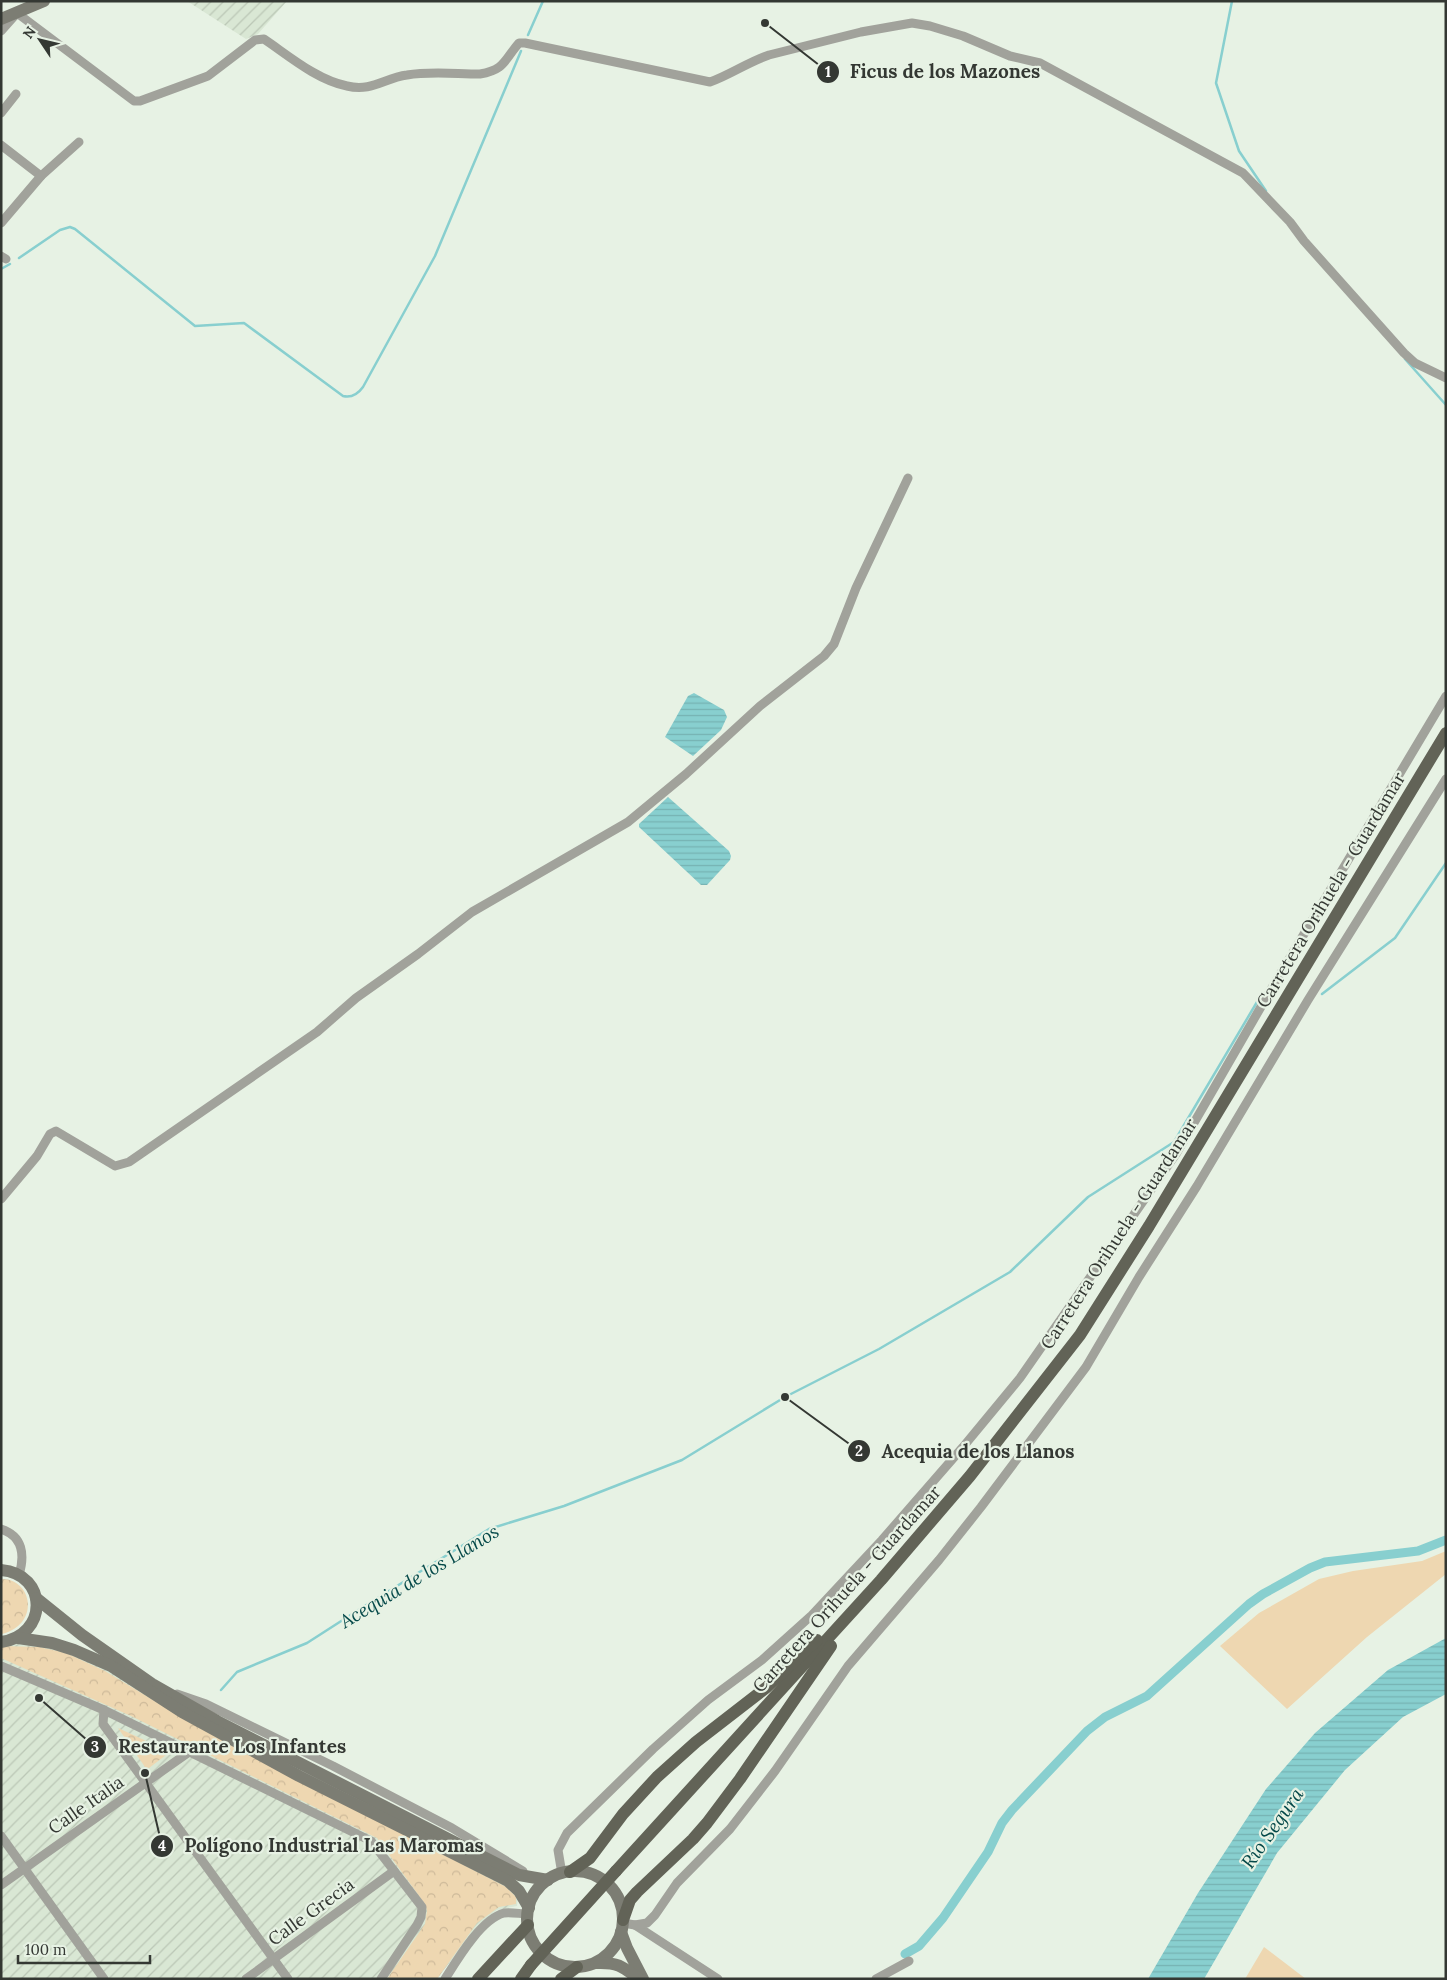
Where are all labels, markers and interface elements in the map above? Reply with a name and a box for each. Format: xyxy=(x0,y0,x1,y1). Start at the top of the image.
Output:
north arrow xyxy=(15,15,65,65)
text: N xyxy=(19,23,40,42)
callout: Ficus de los Mazones xyxy=(815,55,1051,89)
text: Ficus de los Mazones xyxy=(850,59,1040,83)
text: 1 xyxy=(825,62,831,81)
street label: Carretera Orihuela - Guardamar xyxy=(1251,768,1410,1012)
street label: Carretera Orihuela - Guardamar xyxy=(1035,1114,1202,1354)
callout: Acequia de los Llanos xyxy=(846,1434,1085,1468)
text: Acequia de los Llanos xyxy=(881,1439,1075,1463)
text: 2 xyxy=(855,1441,863,1460)
street label: Carretera Orihuela - Guardamar xyxy=(747,1480,946,1697)
water label: Acequia de los Llanos xyxy=(334,1519,503,1634)
callout: Restaurante Los Infantes xyxy=(83,1730,356,1764)
text: Restaurante Los Infantes xyxy=(118,1734,346,1758)
text: 3 xyxy=(91,1737,99,1756)
street label: Calle Italia xyxy=(43,1770,128,1839)
water label: Río Segura xyxy=(1236,1783,1309,1873)
callout: Polígono Industrial Las Maromas xyxy=(150,1829,494,1863)
text: Polígono Industrial Las Maromas xyxy=(184,1833,484,1857)
text: 4 xyxy=(158,1836,166,1855)
street label: Calle Grecia xyxy=(263,1873,358,1951)
scale bar xyxy=(18,1932,150,1964)
text: 100 m xyxy=(25,1940,66,1959)

